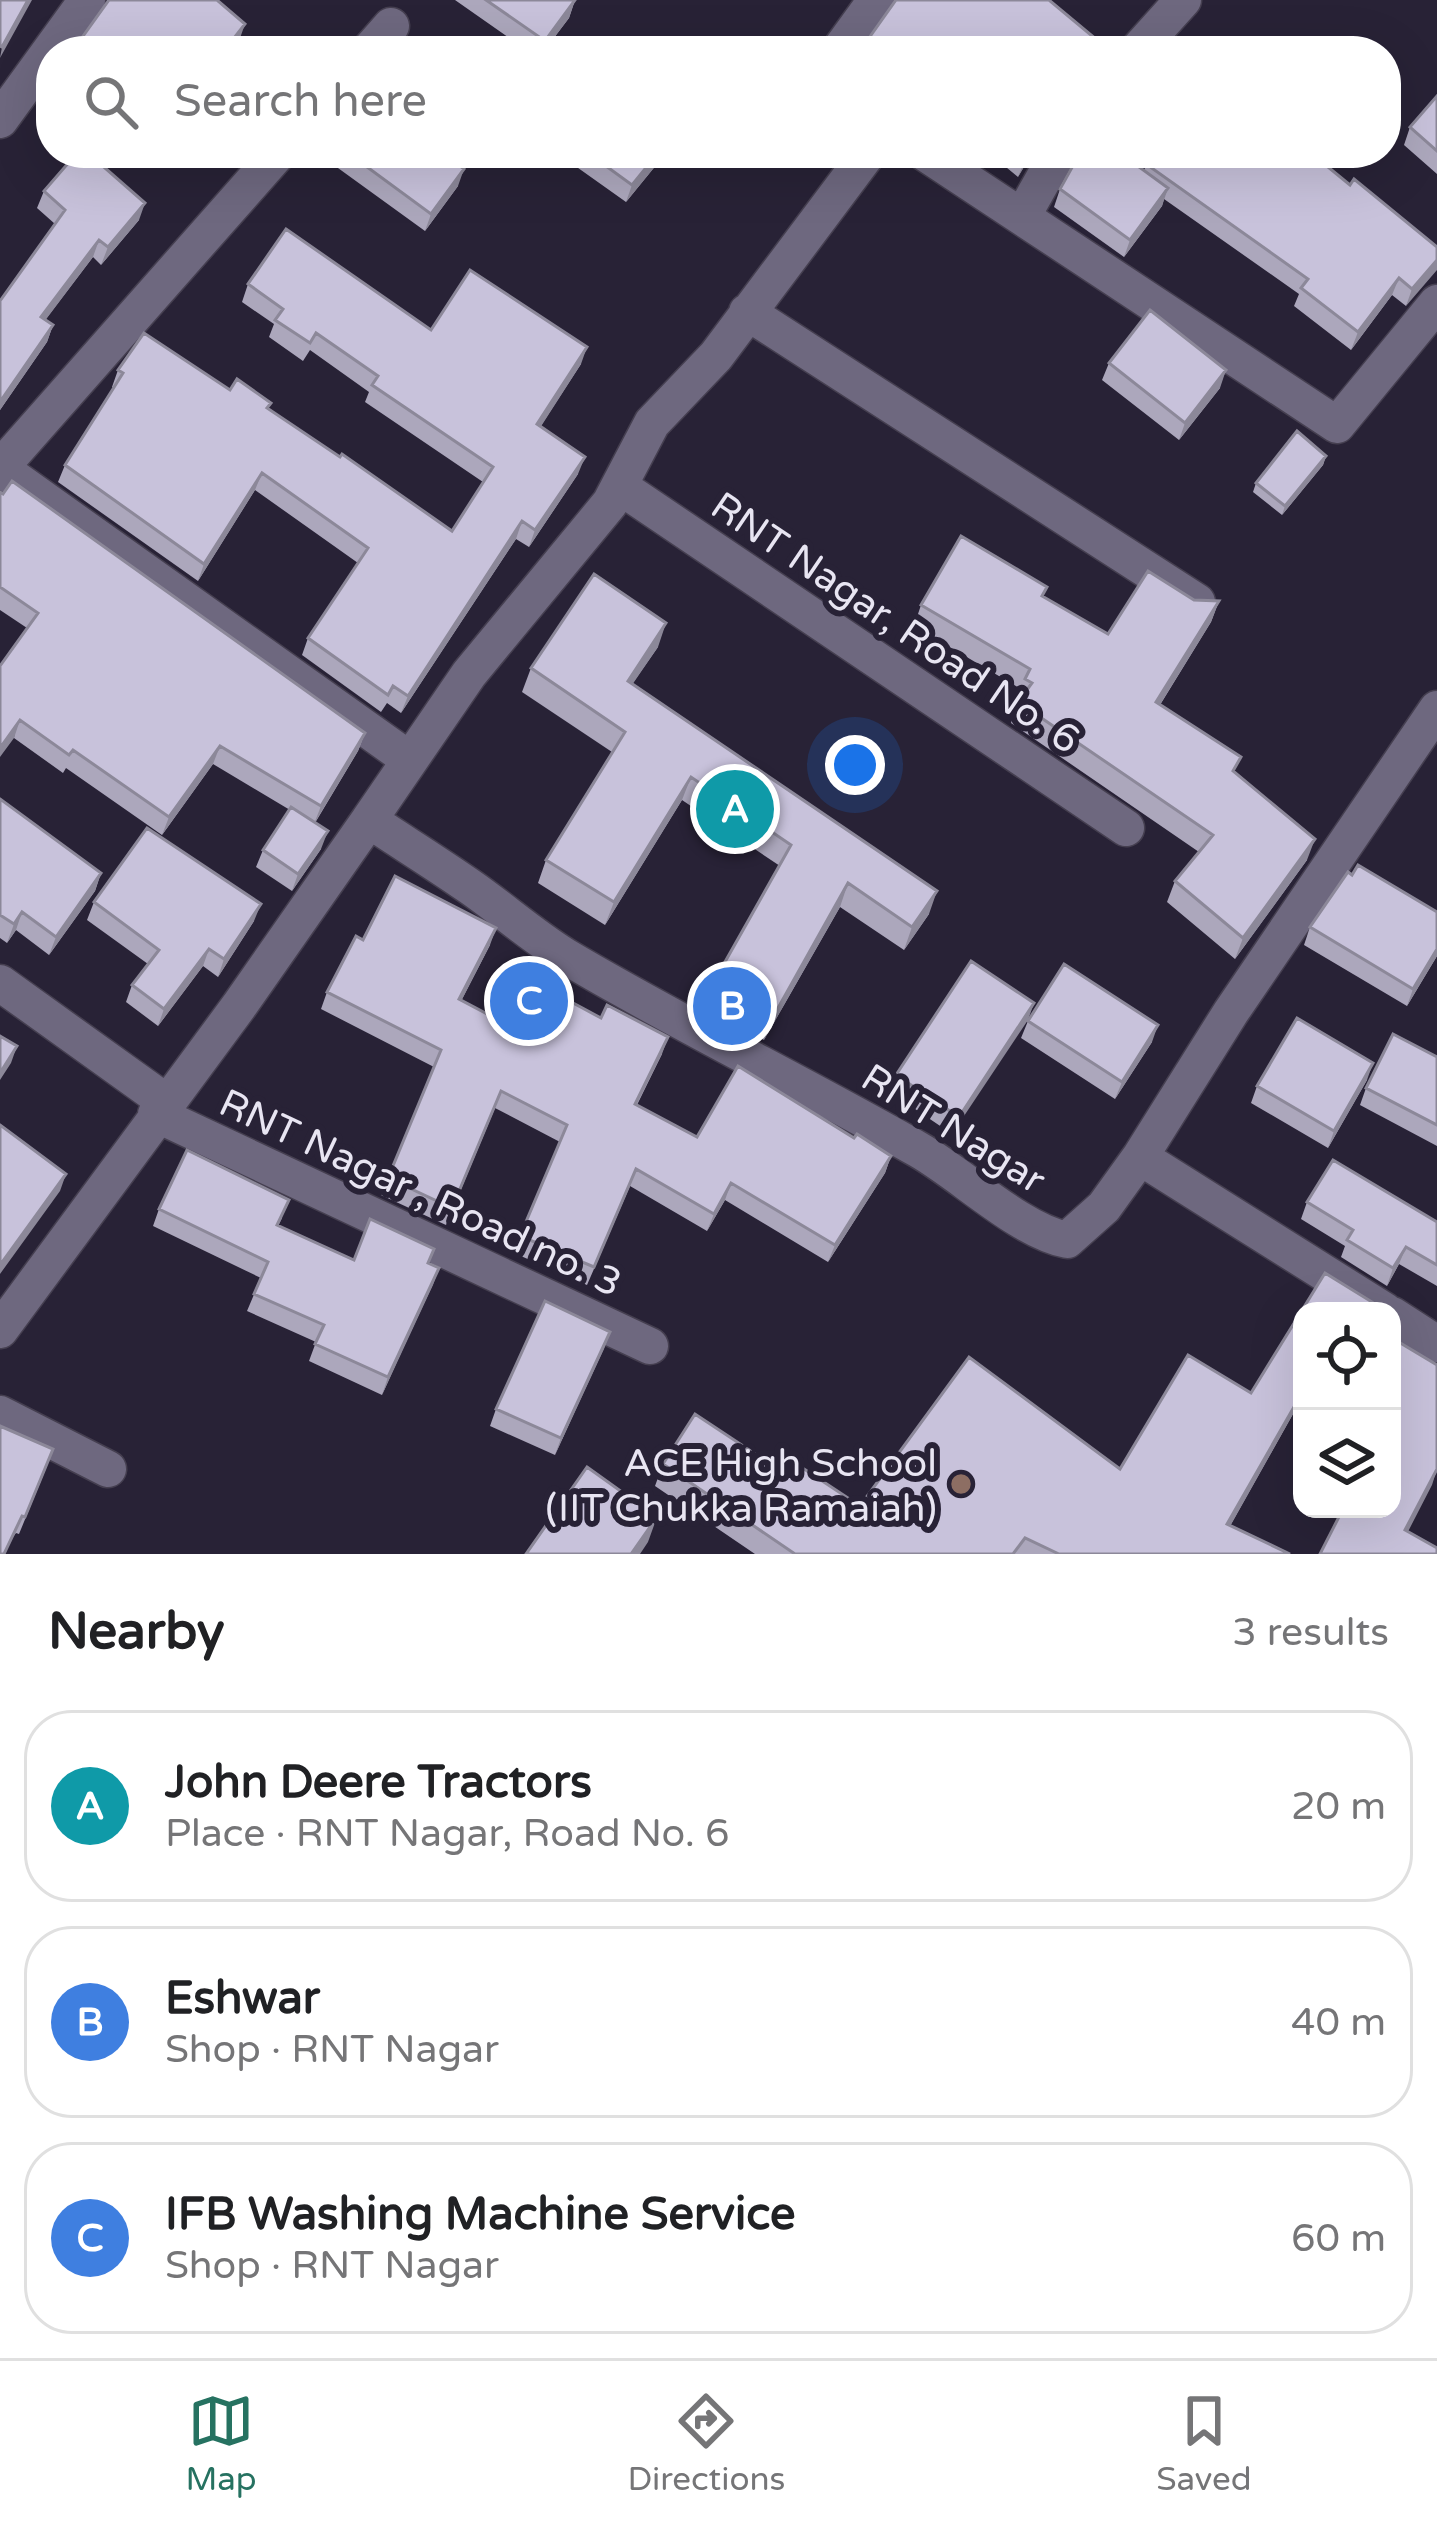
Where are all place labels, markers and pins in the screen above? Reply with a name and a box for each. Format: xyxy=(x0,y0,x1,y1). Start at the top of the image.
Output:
pin: A xyxy=(696,764,774,854)
pin: C xyxy=(490,956,568,1046)
pin: B xyxy=(693,961,771,1051)
place label: ACE High School (IIT Chukka Ramaiah) xyxy=(545,1440,937,1532)
marker: ACE High School (IIT Chukka Ramaiah) xyxy=(948,1471,974,1497)

